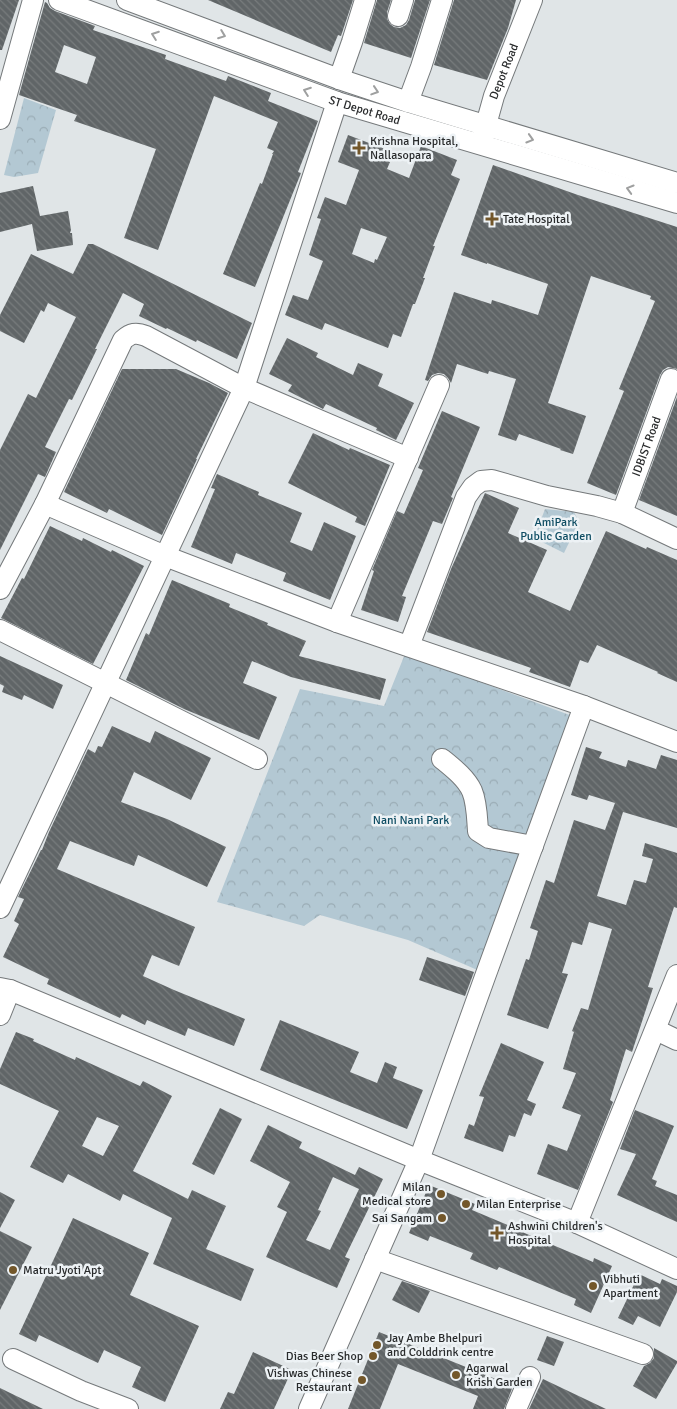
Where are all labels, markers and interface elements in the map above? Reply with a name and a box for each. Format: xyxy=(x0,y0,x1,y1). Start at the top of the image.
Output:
one-way arrow xyxy=(217,29,226,40)
one-way arrow xyxy=(151,31,160,41)
street label: Depot Road xyxy=(486,42,522,102)
one-way arrow xyxy=(370,85,379,95)
one-way arrow xyxy=(304,87,312,97)
street label: ST Depot Road xyxy=(327,93,402,128)
one-way arrow xyxy=(526,133,534,143)
place label: Krishna Hospital, Nallasopara xyxy=(370,134,458,163)
marker: Krishna Hospital, Nallasopara xyxy=(352,141,366,155)
one-way arrow xyxy=(627,184,635,194)
marker: Tate Hospital xyxy=(485,212,499,226)
place label: Tate Hospital xyxy=(503,212,570,227)
street label: IDBIST Road xyxy=(629,414,665,479)
park label: AmiPark Public Garden xyxy=(520,515,592,544)
park label: Nani Nani Park xyxy=(373,813,449,828)
place label: Milan Medical store xyxy=(362,1180,431,1209)
marker: Milan Medical store xyxy=(435,1188,447,1200)
place label: Milan Enterprise xyxy=(476,1197,561,1212)
marker: Milan Enterprise xyxy=(460,1198,472,1210)
place label: Sai Sangam xyxy=(372,1211,432,1226)
marker: Sai Sangam xyxy=(436,1212,448,1224)
place label: Ashwini Children's Hospital xyxy=(508,1219,603,1248)
marker: Ashwini Children's Hospital xyxy=(490,1226,504,1240)
place label: Matru Jyoti Apt xyxy=(23,1263,102,1278)
marker: Matru Jyoti Apt xyxy=(7,1264,19,1276)
place label: Vibhuti Apartment xyxy=(603,1272,658,1301)
marker: Vibhuti Apartment xyxy=(587,1280,599,1292)
place label: Jay Ambe Bhelpuri and Colddrink centre xyxy=(387,1331,494,1360)
marker: Jay Ambe Bhelpuri and Colddrink centre xyxy=(371,1339,383,1351)
place label: Dias Beer Shop xyxy=(286,1349,363,1364)
marker: Dias Beer Shop xyxy=(367,1350,379,1362)
place label: Agarwal Krish Garden xyxy=(466,1361,532,1390)
place label: Vishwas Chinese Restaurant xyxy=(267,1366,352,1395)
marker: Agarwal Krish Garden xyxy=(450,1369,462,1381)
marker: Vishwas Chinese Restaurant xyxy=(356,1374,368,1386)

